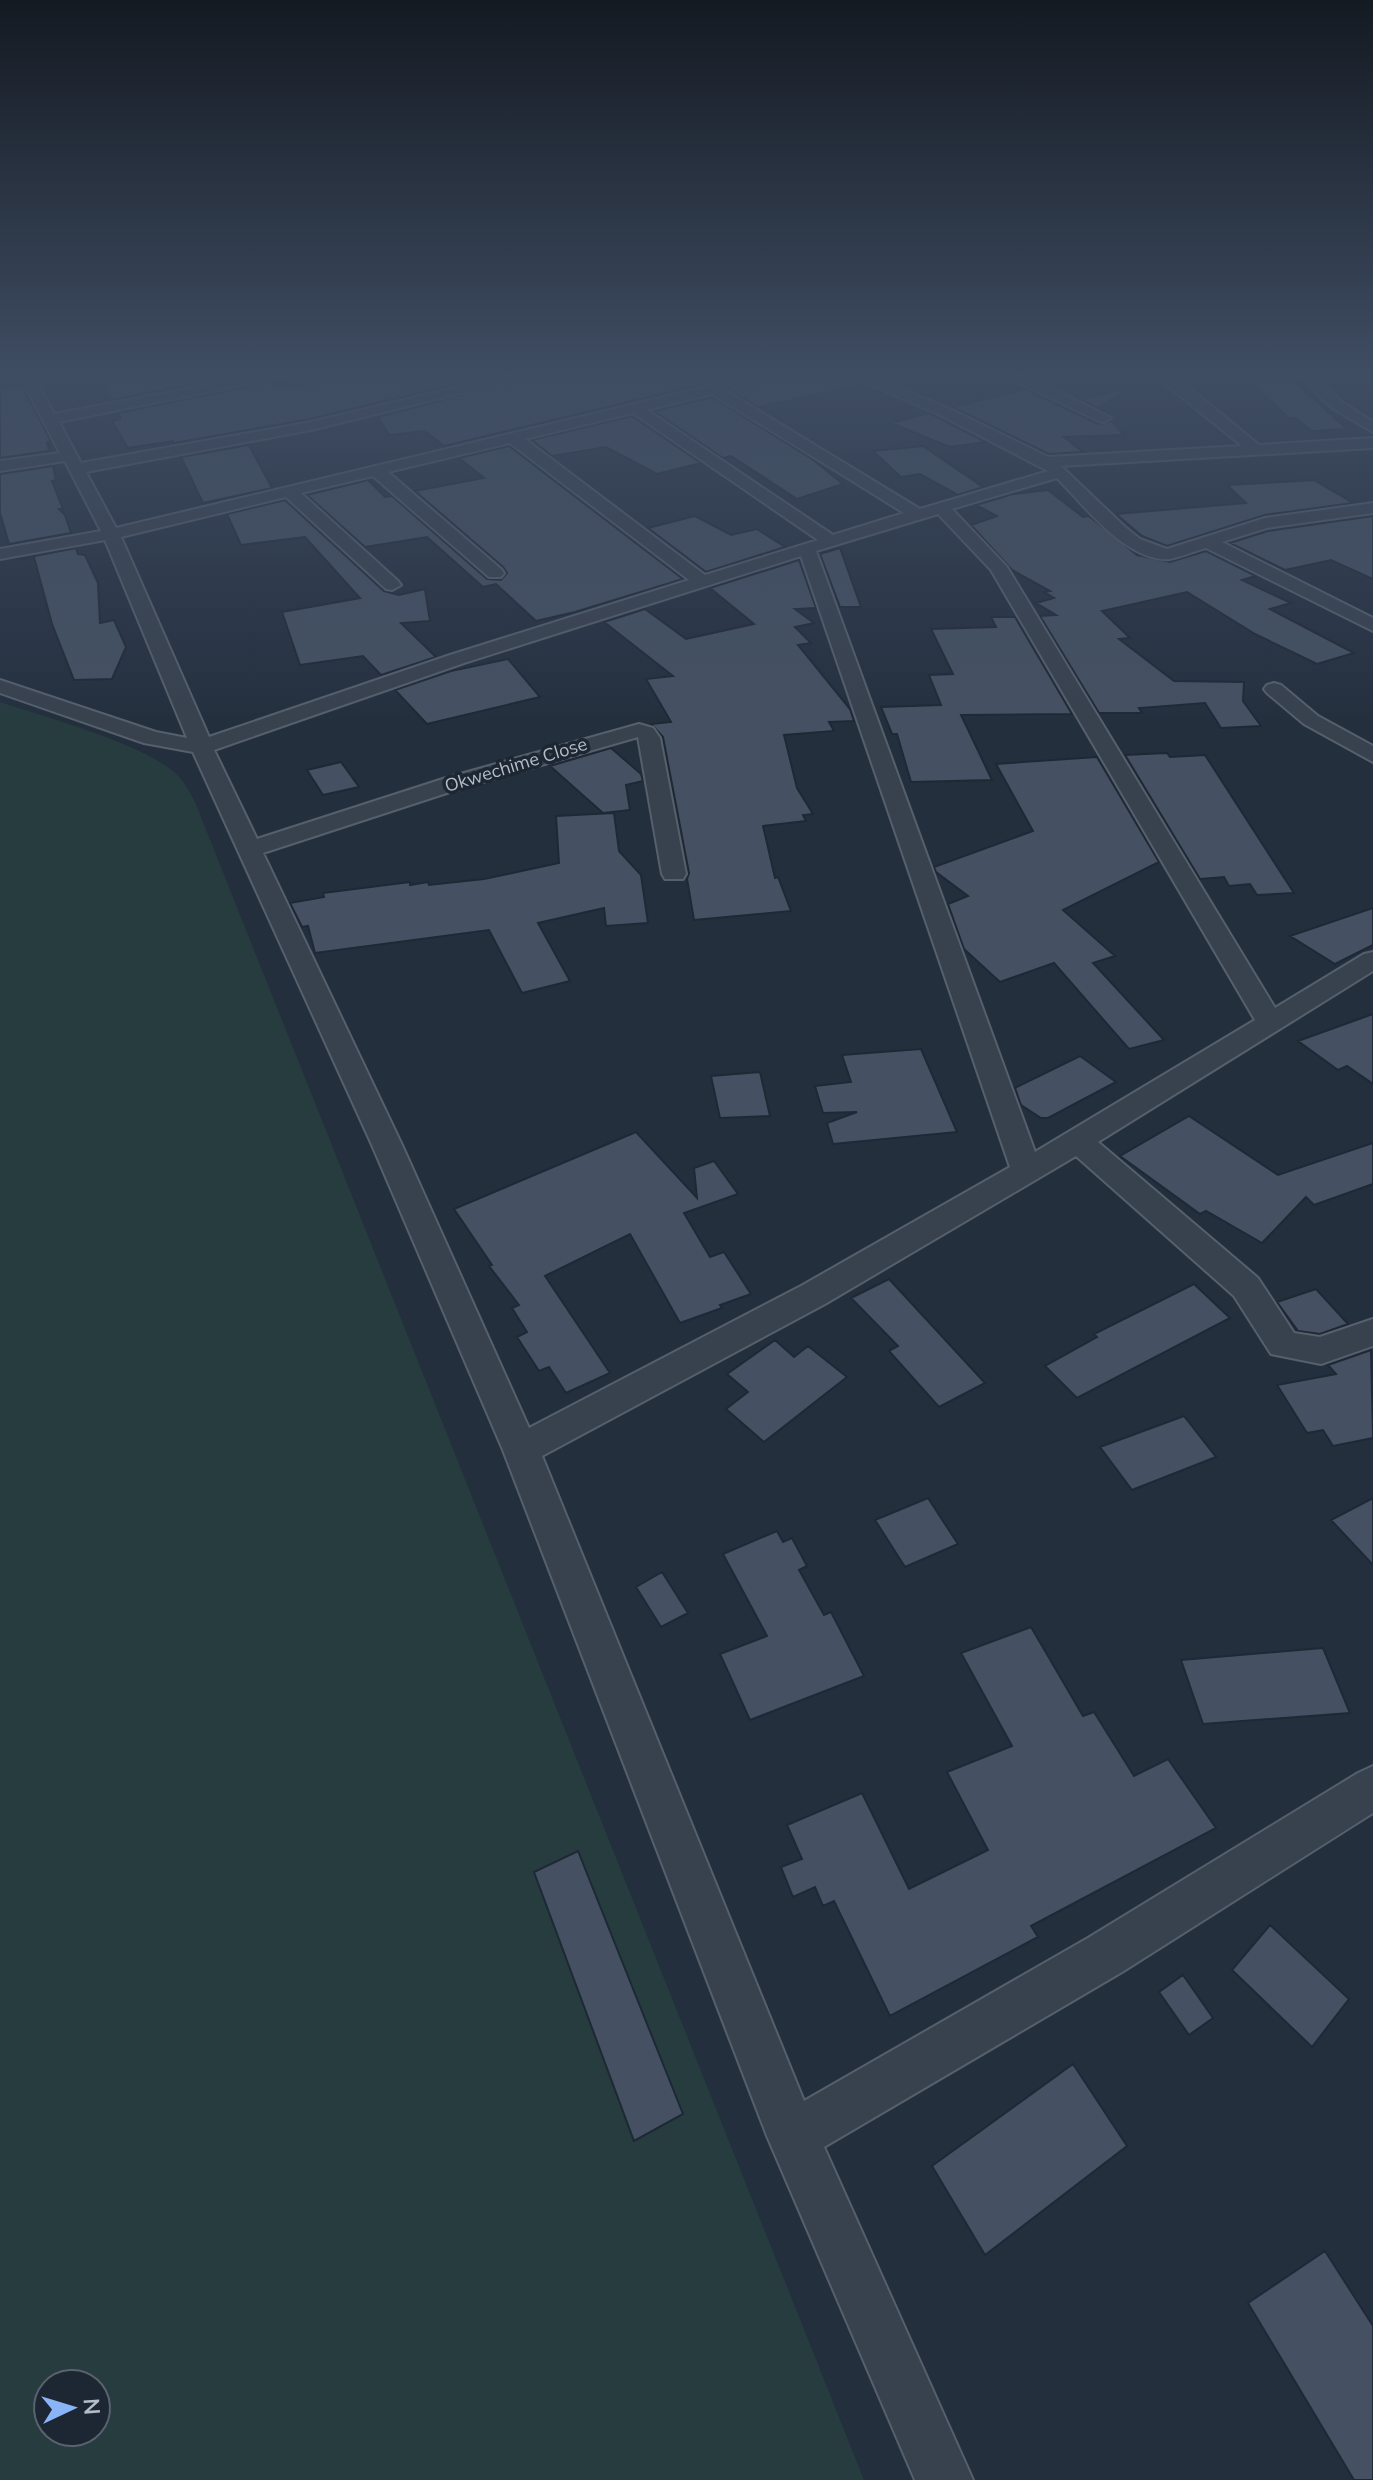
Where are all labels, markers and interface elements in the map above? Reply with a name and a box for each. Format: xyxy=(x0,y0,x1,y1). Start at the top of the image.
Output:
street label: Okwechime Close xyxy=(442,732,590,797)
north arrow xyxy=(32,2368,112,2448)
text: N xyxy=(77,2397,106,2416)

